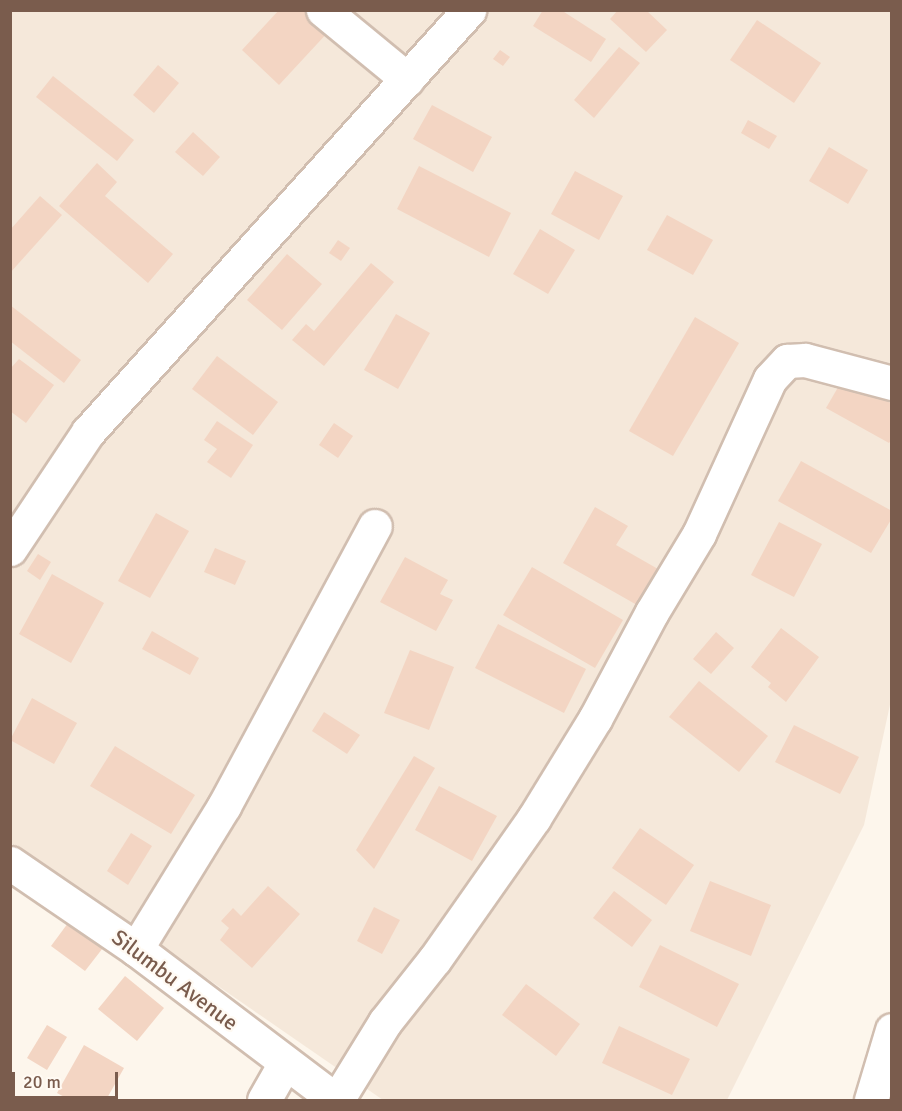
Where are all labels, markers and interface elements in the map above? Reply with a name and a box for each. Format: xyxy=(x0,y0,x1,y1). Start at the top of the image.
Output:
street label: Silumbu Avenue xyxy=(107,924,243,1036)
scale bar xyxy=(15,1060,122,1098)
text: 20 m xyxy=(23,1071,61,1093)

